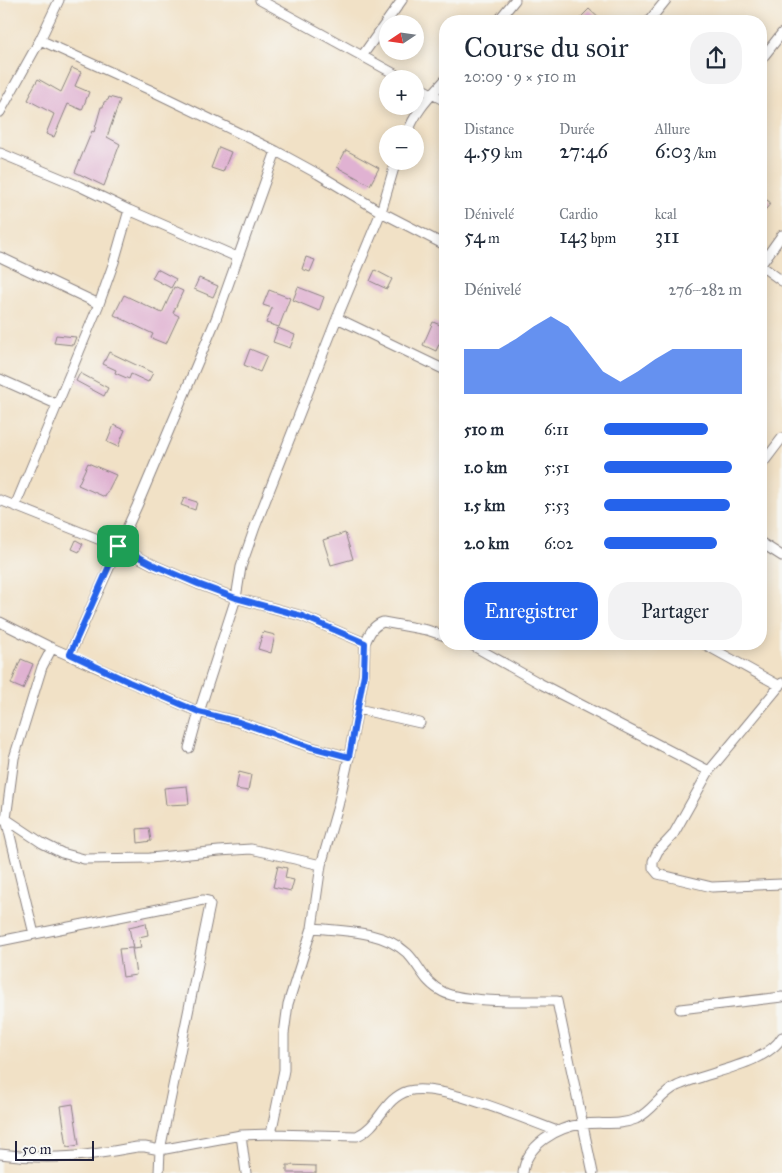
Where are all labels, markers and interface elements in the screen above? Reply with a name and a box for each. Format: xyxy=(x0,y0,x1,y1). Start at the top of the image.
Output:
north arrow xyxy=(379,15,424,60)
map controls xyxy=(379,15,424,170)
text: Course du soir xyxy=(464,30,628,65)
button: share xyxy=(690,32,742,84)
text: 20:09 · 9 × 510 m xyxy=(464,67,576,86)
button: + xyxy=(379,70,424,115)
text: Distance xyxy=(464,121,514,138)
text: Durée xyxy=(559,121,595,138)
text: Allure xyxy=(655,121,690,138)
button: − xyxy=(379,125,424,170)
text: 4.59 xyxy=(464,138,501,164)
text: 27:46 xyxy=(559,138,608,164)
text: 6:03 xyxy=(655,138,691,164)
text: km xyxy=(501,145,523,162)
text: /km xyxy=(691,145,716,162)
text: Dénivelé xyxy=(464,206,514,223)
text: Cardio xyxy=(559,206,598,223)
text: kcal xyxy=(655,206,677,223)
text: 54 xyxy=(464,223,485,249)
text: 143 xyxy=(559,223,588,249)
text: 311 xyxy=(655,223,680,249)
text: m xyxy=(485,230,500,247)
text: bpm xyxy=(588,230,616,247)
text: Dénivelé xyxy=(464,280,521,299)
text: 276–282 m xyxy=(668,280,742,299)
text: 510 m xyxy=(464,420,504,439)
text: 6:11 xyxy=(544,420,569,439)
text: 1.0 km xyxy=(464,458,507,477)
text: 5:51 xyxy=(544,458,569,477)
text: 1.5 km xyxy=(464,496,505,515)
text: 5:53 xyxy=(544,496,569,515)
pin xyxy=(97,525,139,567)
icon: arrive xyxy=(104,532,132,560)
text: 2.0 km xyxy=(464,534,509,553)
text: 6:02 xyxy=(544,534,573,553)
button: Enregistrer xyxy=(464,582,598,640)
button: Partager xyxy=(608,582,742,640)
scale bar xyxy=(15,1138,94,1161)
text: 50 m xyxy=(22,1141,51,1158)

